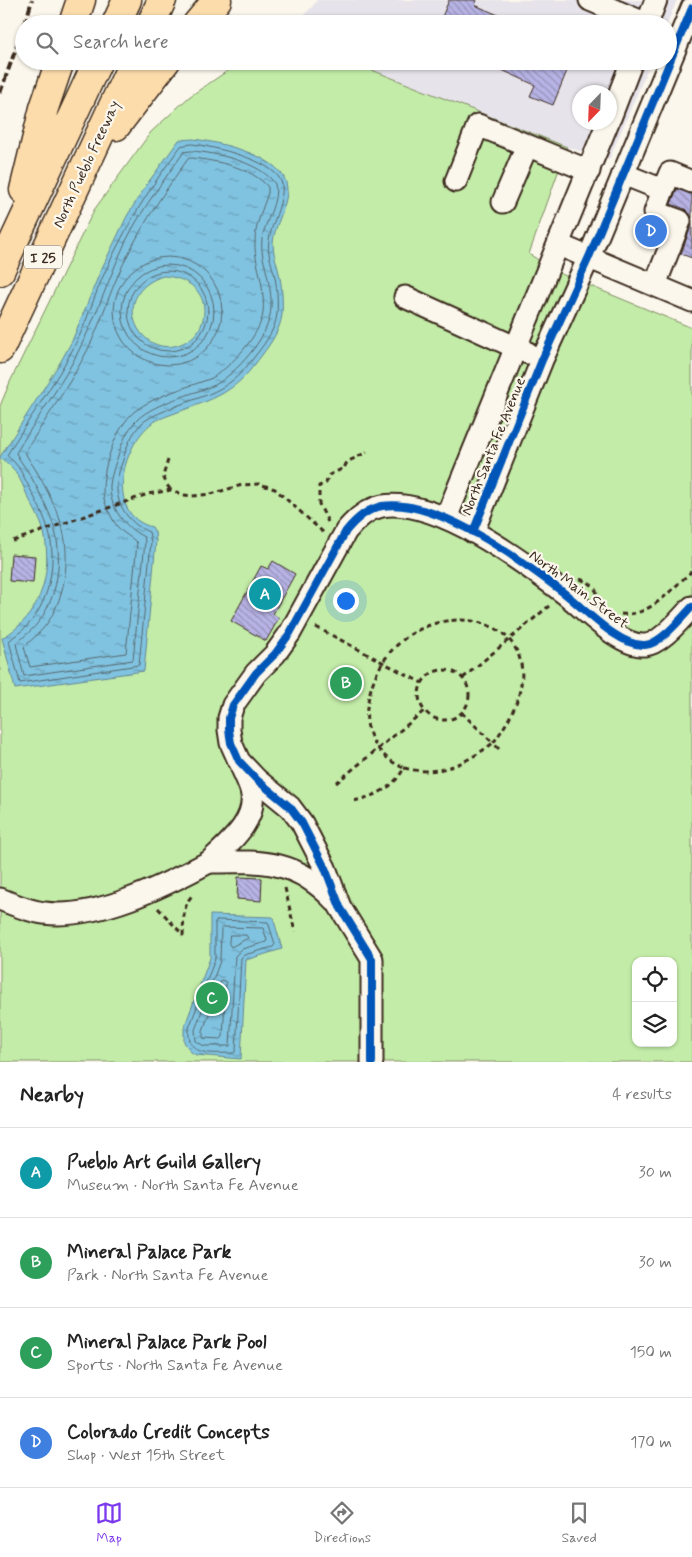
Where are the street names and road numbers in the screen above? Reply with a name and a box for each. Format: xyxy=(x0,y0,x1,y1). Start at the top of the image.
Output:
street label: North Pueblo Freeway xyxy=(49,97,125,231)
road number: I 25 xyxy=(24,246,62,268)
street label: North Santa Fe Avenue xyxy=(457,374,531,518)
street label: North Main Street xyxy=(525,546,632,634)

